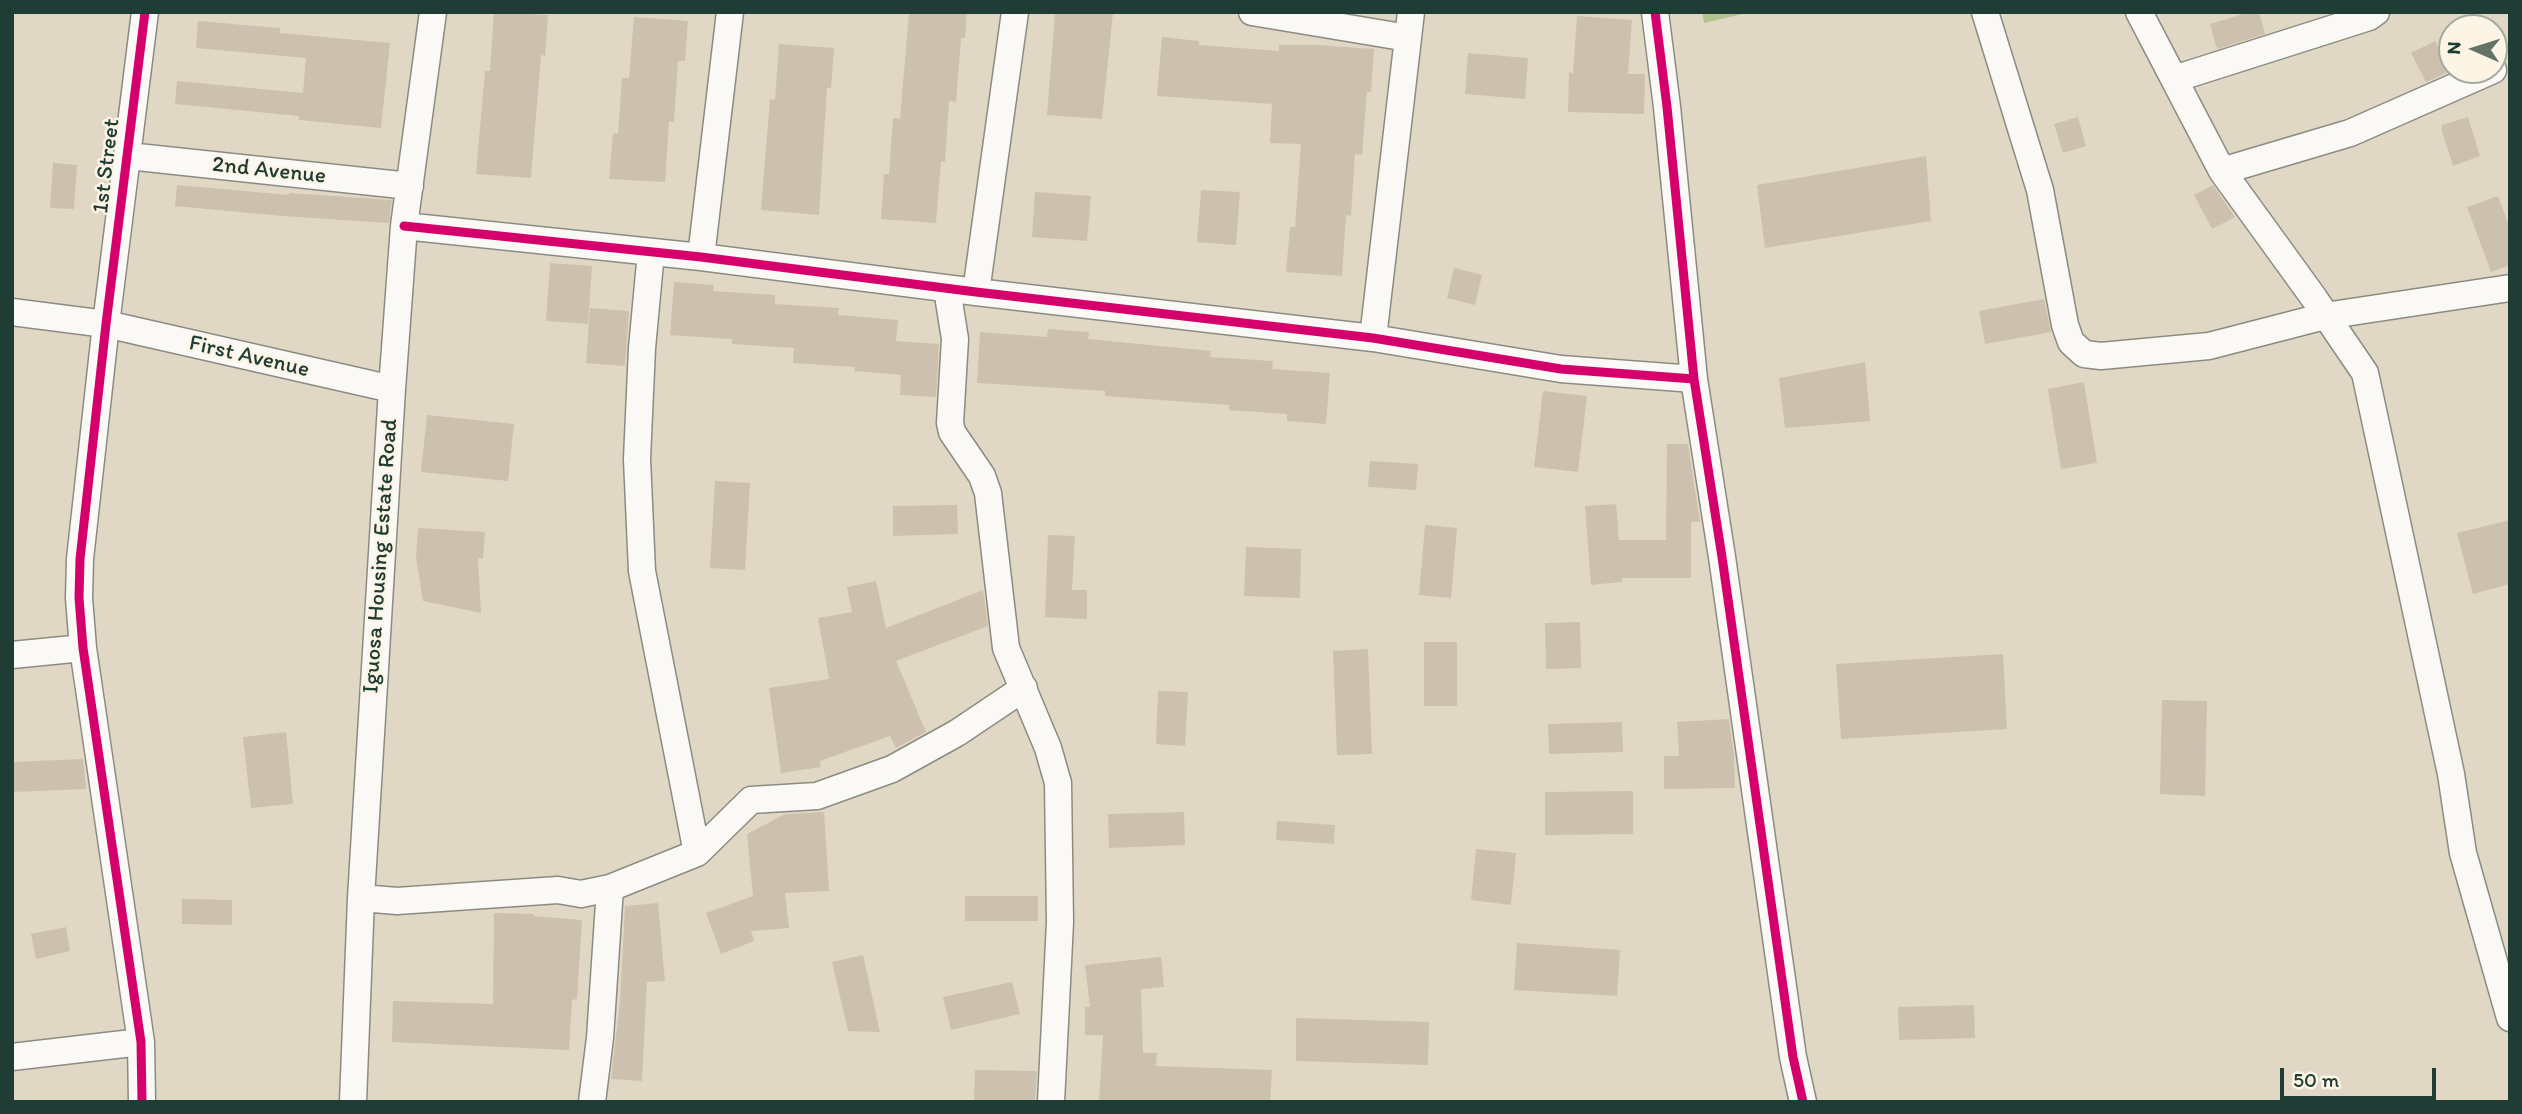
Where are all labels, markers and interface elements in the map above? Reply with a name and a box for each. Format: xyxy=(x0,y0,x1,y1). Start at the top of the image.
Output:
north arrow xyxy=(2438,14,2508,84)
text: N xyxy=(2442,41,2465,55)
street label: 1st Street xyxy=(87,117,127,215)
street label: 2nd Avenue xyxy=(211,151,327,191)
street label: First Avenue xyxy=(186,330,312,384)
street label: Iguosa Housing Estate Road xyxy=(358,418,404,694)
scale bar xyxy=(2284,1054,2440,1098)
text: 50 m xyxy=(2293,1067,2339,1092)

